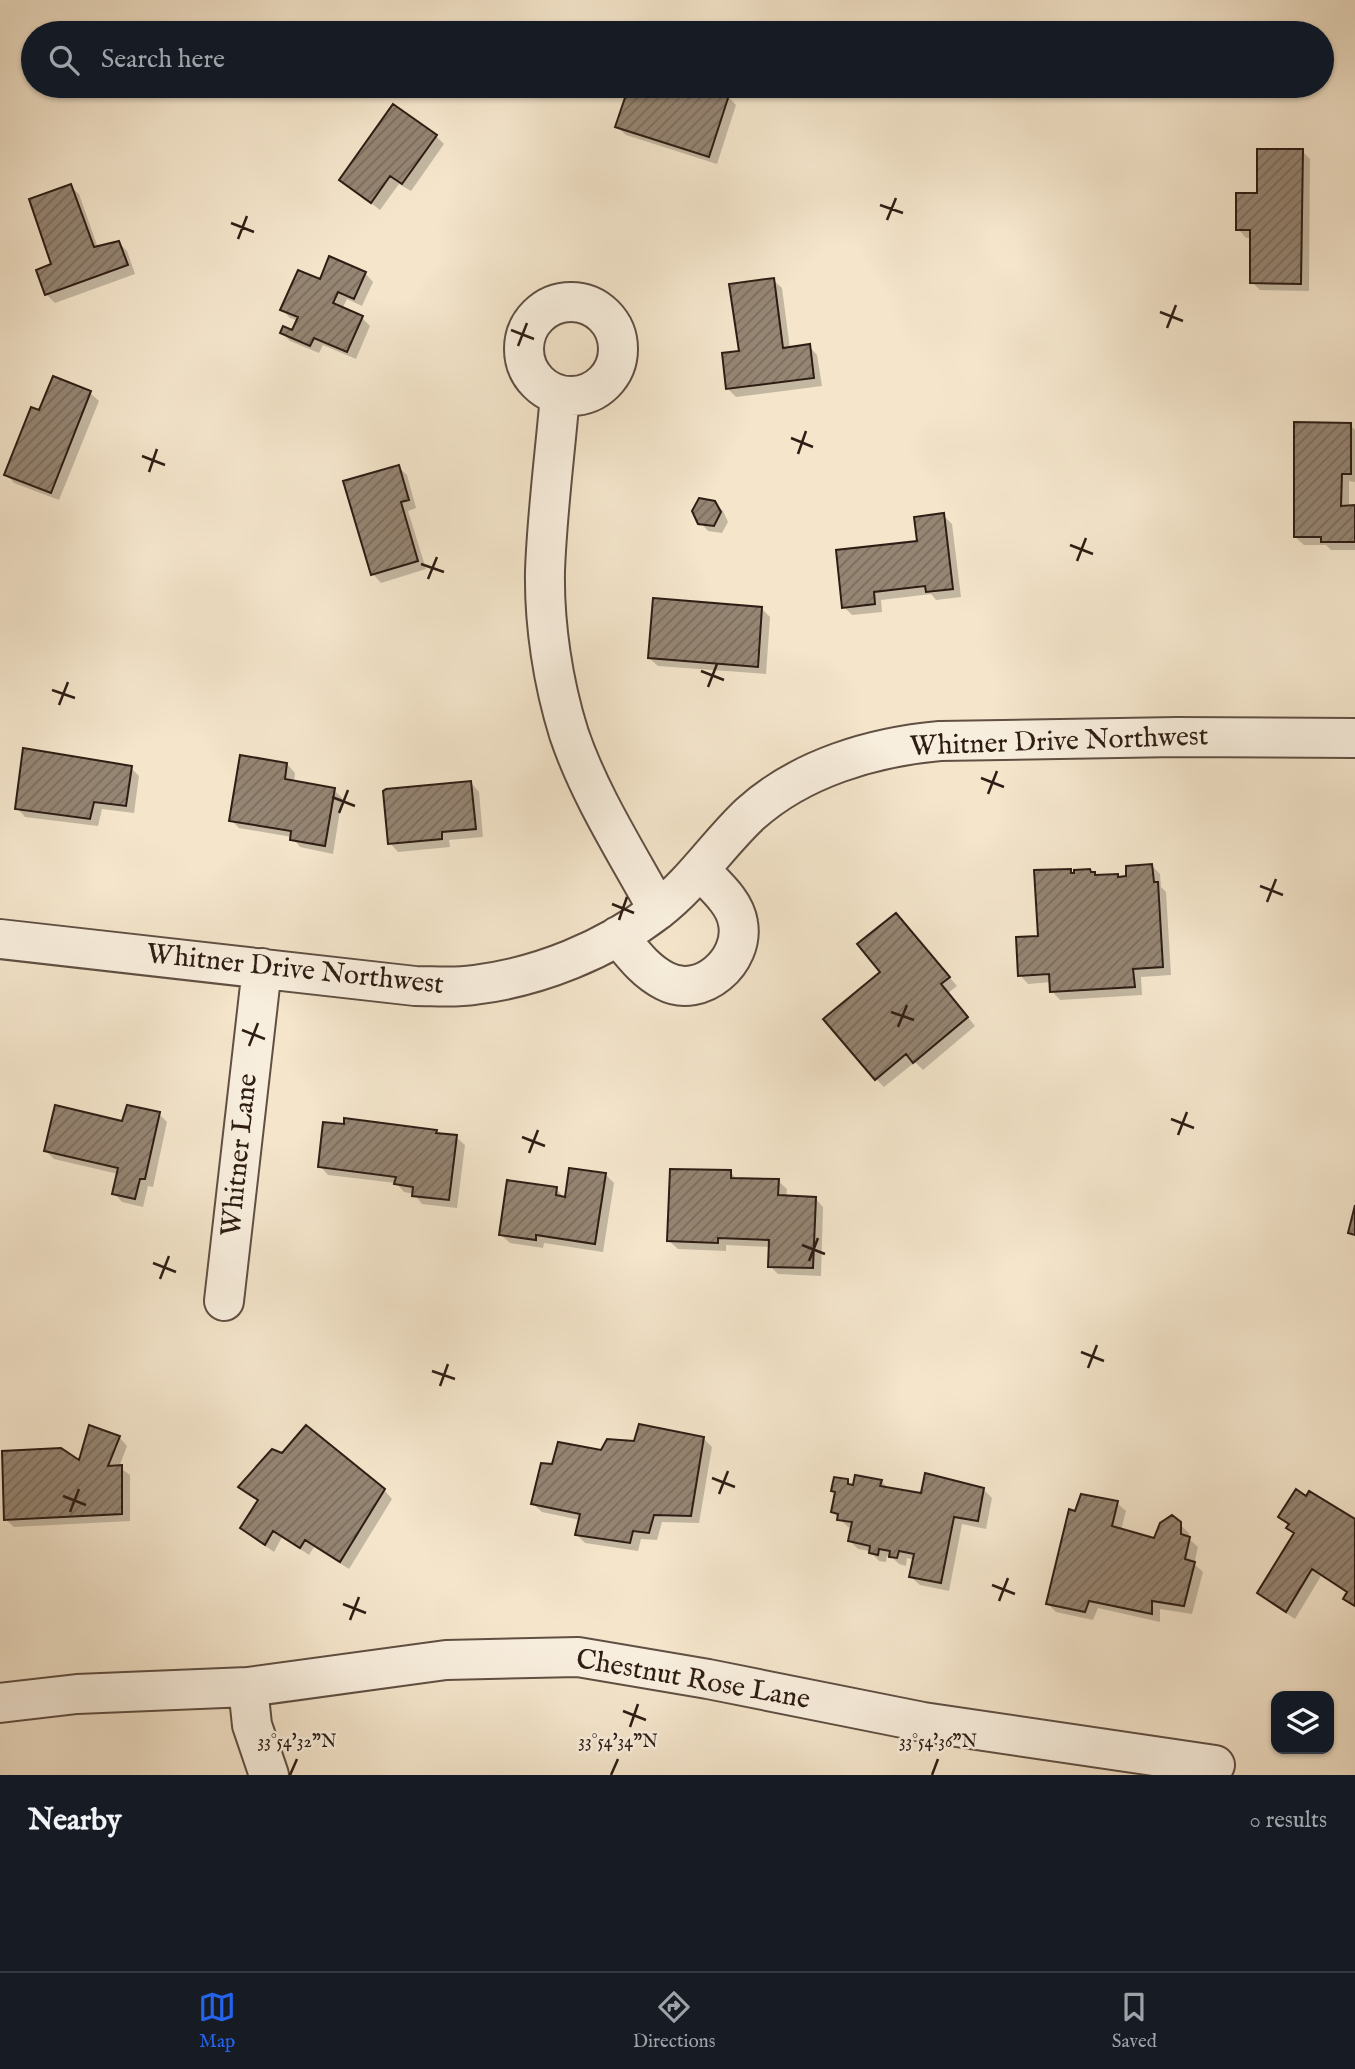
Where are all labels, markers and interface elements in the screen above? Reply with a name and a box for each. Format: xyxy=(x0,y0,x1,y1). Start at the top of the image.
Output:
search box xyxy=(21,21,1334,98)
icon: search xyxy=(45,41,83,79)
text: Search here xyxy=(101,43,225,76)
street label: Whitner Drive Northwest xyxy=(909,719,1209,765)
street label: Whitner Drive Northwest xyxy=(145,937,446,1003)
street label: Whitner Lane xyxy=(214,1072,266,1238)
street label: Chestnut Rose Lane xyxy=(573,1642,813,1718)
map controls xyxy=(1271,1691,1334,1754)
button: layers xyxy=(1271,1691,1334,1754)
text: 33°54'32"N xyxy=(257,1731,337,1754)
text: 33°54'34"N xyxy=(578,1731,658,1754)
text: 33°54'36"N xyxy=(899,1731,978,1754)
text: Nearby xyxy=(28,1802,121,1840)
text: 0 results xyxy=(1249,1806,1327,1835)
tab: Map xyxy=(198,1988,236,2054)
tab: Directions xyxy=(633,1988,715,2054)
tab: Saved xyxy=(1112,1988,1157,2054)

